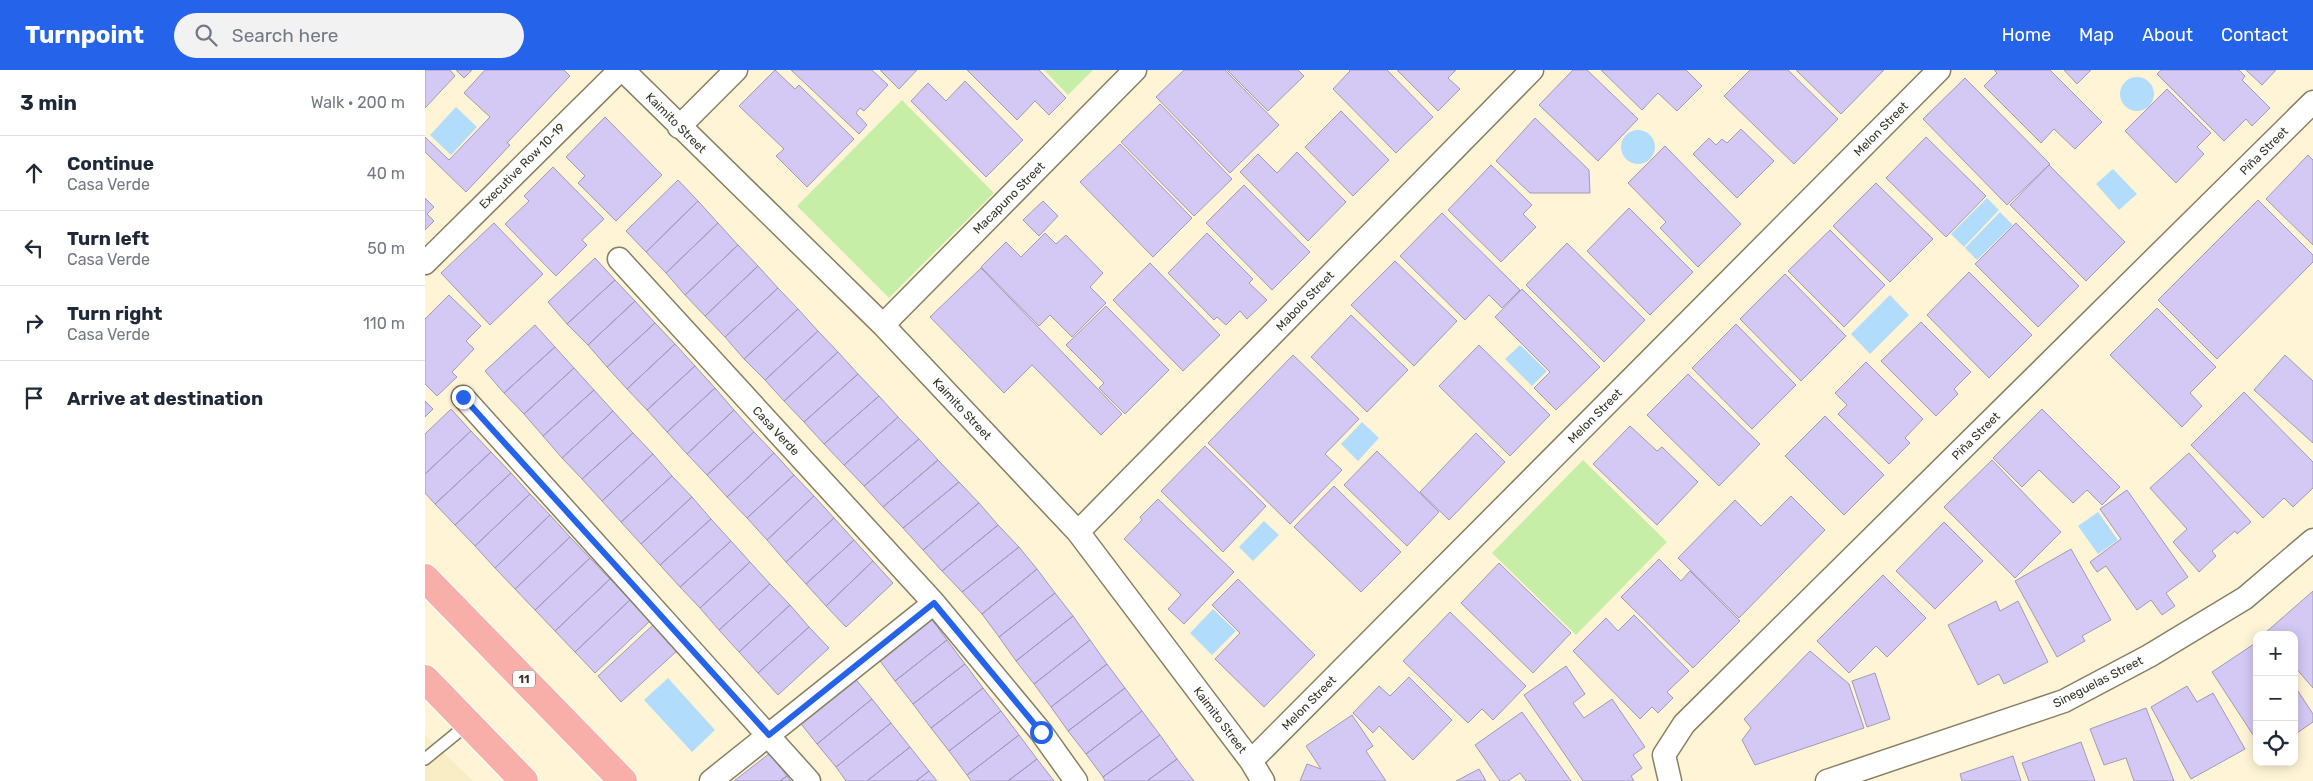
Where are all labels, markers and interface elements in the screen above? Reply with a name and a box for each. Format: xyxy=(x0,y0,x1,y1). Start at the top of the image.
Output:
search box xyxy=(174,13,524,58)
text: Turnpoint xyxy=(25,21,144,49)
icon: search xyxy=(192,21,220,49)
text: Search here xyxy=(232,24,338,47)
text: Home xyxy=(2002,24,2051,46)
text: Map xyxy=(2079,24,2114,46)
text: About xyxy=(2142,24,2193,46)
text: Contact xyxy=(2221,24,2288,46)
text: 3 min xyxy=(20,90,77,115)
street label: Kaimito Street xyxy=(643,90,709,156)
text: Walk · 200 m xyxy=(311,93,405,112)
street label: Melon Street xyxy=(1851,99,1911,159)
street label: Executive Row 10-19 xyxy=(476,120,568,212)
street label: Piña Street xyxy=(2237,124,2291,178)
text: Continue xyxy=(67,152,154,175)
icon: ahead xyxy=(20,159,48,187)
street label: Macapuno Street xyxy=(970,159,1048,237)
text: 40 m xyxy=(367,164,405,183)
text: Casa Verde xyxy=(67,175,150,194)
text: Turn left xyxy=(67,227,149,250)
icon: left xyxy=(20,234,48,262)
text: 50 m xyxy=(367,239,405,258)
text: Casa Verde xyxy=(67,250,150,269)
street label: Mabolo Street xyxy=(1273,268,1337,334)
text: Turn right xyxy=(67,302,162,325)
icon: right xyxy=(20,309,48,337)
text: 110 m xyxy=(363,314,405,333)
text: Casa Verde xyxy=(67,325,150,344)
street label: Kaimito Street xyxy=(930,375,994,443)
icon: arrive xyxy=(20,384,48,412)
route end xyxy=(452,386,475,409)
street label: Melon Street xyxy=(1565,386,1625,446)
text: Arrive at destination xyxy=(67,387,263,410)
street label: Casa Verde xyxy=(750,403,803,459)
street label: Piña Street xyxy=(1949,409,2003,463)
map controls xyxy=(2253,631,2298,766)
button: + xyxy=(2253,631,2298,676)
street label: Sineguelas Street xyxy=(2051,653,2145,711)
road number: 11 xyxy=(513,670,535,688)
street label: Melon Street xyxy=(1279,673,1339,733)
button: − xyxy=(2253,676,2298,721)
street label: Kaimito Street xyxy=(1191,684,1250,756)
route start xyxy=(1030,721,1053,744)
button: locate xyxy=(2253,721,2298,766)

